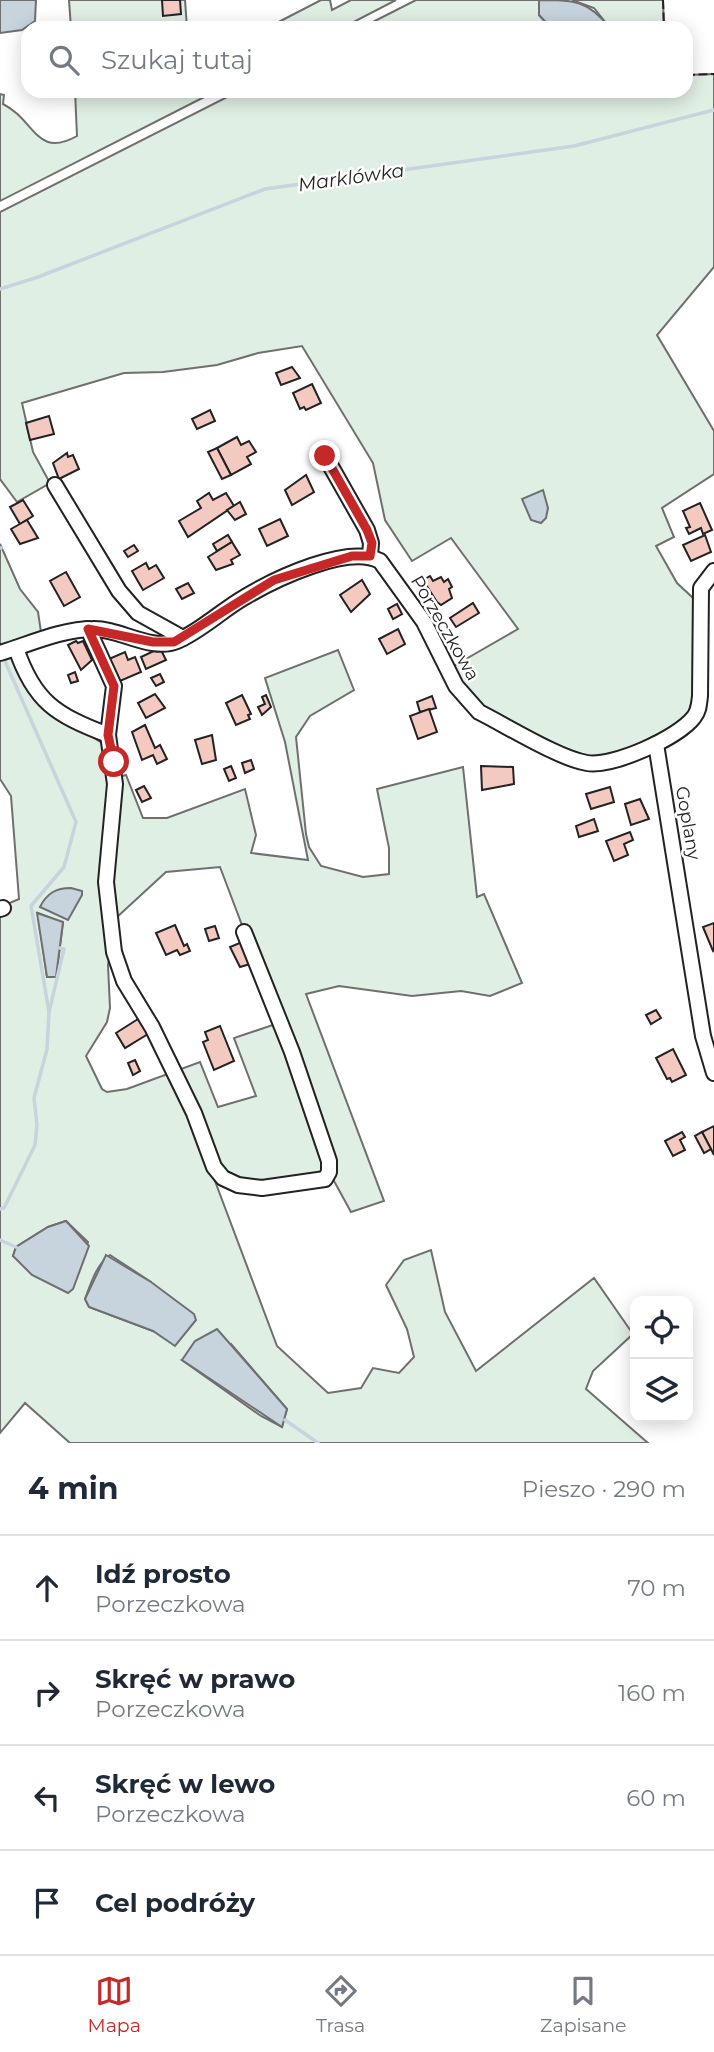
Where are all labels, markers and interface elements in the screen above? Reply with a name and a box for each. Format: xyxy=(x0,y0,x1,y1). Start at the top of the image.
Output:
search box xyxy=(21,21,693,98)
icon: search xyxy=(45,41,83,79)
text: Szukaj tutaj xyxy=(101,44,253,76)
water label: Marklówka xyxy=(296,159,406,196)
route end xyxy=(309,440,340,471)
street label: Porzeczkowa xyxy=(406,571,484,685)
route start xyxy=(98,746,129,777)
street label: Goplany xyxy=(671,784,705,862)
map controls xyxy=(630,1296,693,1422)
button: locate xyxy=(630,1296,693,1359)
button: layers xyxy=(630,1359,693,1422)
text: 4 min xyxy=(28,1470,118,1507)
text: Pieszo · 290 m xyxy=(522,1475,686,1503)
text: Idź prosto xyxy=(95,1558,231,1590)
icon: ahead xyxy=(28,1569,66,1607)
text: 70 m xyxy=(627,1574,686,1602)
text: Porzeczkowa xyxy=(95,1590,246,1618)
text: Skręć w prawo xyxy=(95,1663,295,1695)
icon: right xyxy=(28,1674,66,1712)
text: 160 m xyxy=(618,1679,686,1707)
text: Porzeczkowa xyxy=(95,1695,246,1723)
text: Skręć w lewo xyxy=(95,1768,275,1800)
icon: left xyxy=(28,1779,66,1817)
text: 60 m xyxy=(626,1784,686,1812)
text: Porzeczkowa xyxy=(95,1800,246,1828)
icon: arrive xyxy=(28,1884,66,1922)
text: Cel podróży xyxy=(95,1887,255,1919)
tab: Mapa xyxy=(88,1972,141,2037)
tab: Trasa xyxy=(316,1972,365,2037)
tab: Zapisane xyxy=(540,1972,626,2037)

